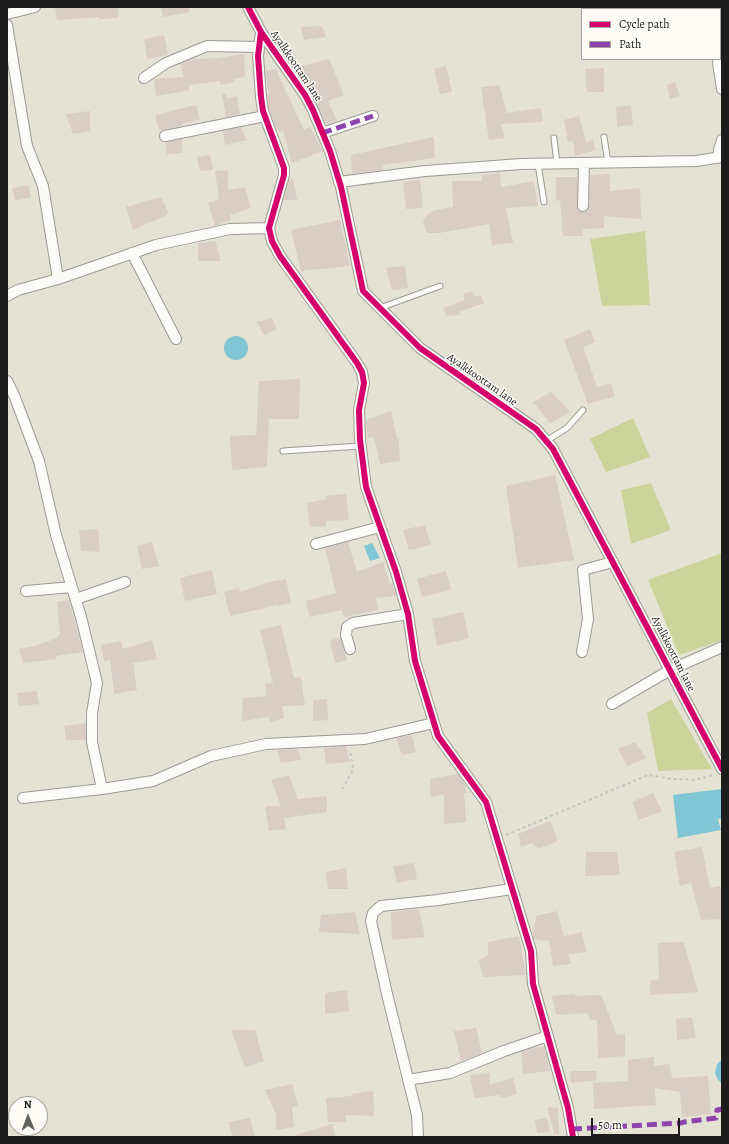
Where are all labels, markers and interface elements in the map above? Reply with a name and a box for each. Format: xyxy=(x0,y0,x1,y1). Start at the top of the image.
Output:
legend xyxy=(581,8,721,60)
text: Cycle path xyxy=(619,16,670,32)
street label: Ayalkkoottam lane xyxy=(267,28,325,104)
text: Path xyxy=(619,36,641,52)
street label: Ayalkkoottam lane xyxy=(444,351,520,409)
street label: Ayalkkoottam lane xyxy=(648,614,698,694)
north arrow xyxy=(8,1096,48,1136)
text: N xyxy=(24,1097,32,1112)
scale bar xyxy=(593,1110,682,1136)
text: 50 m xyxy=(598,1117,622,1133)

